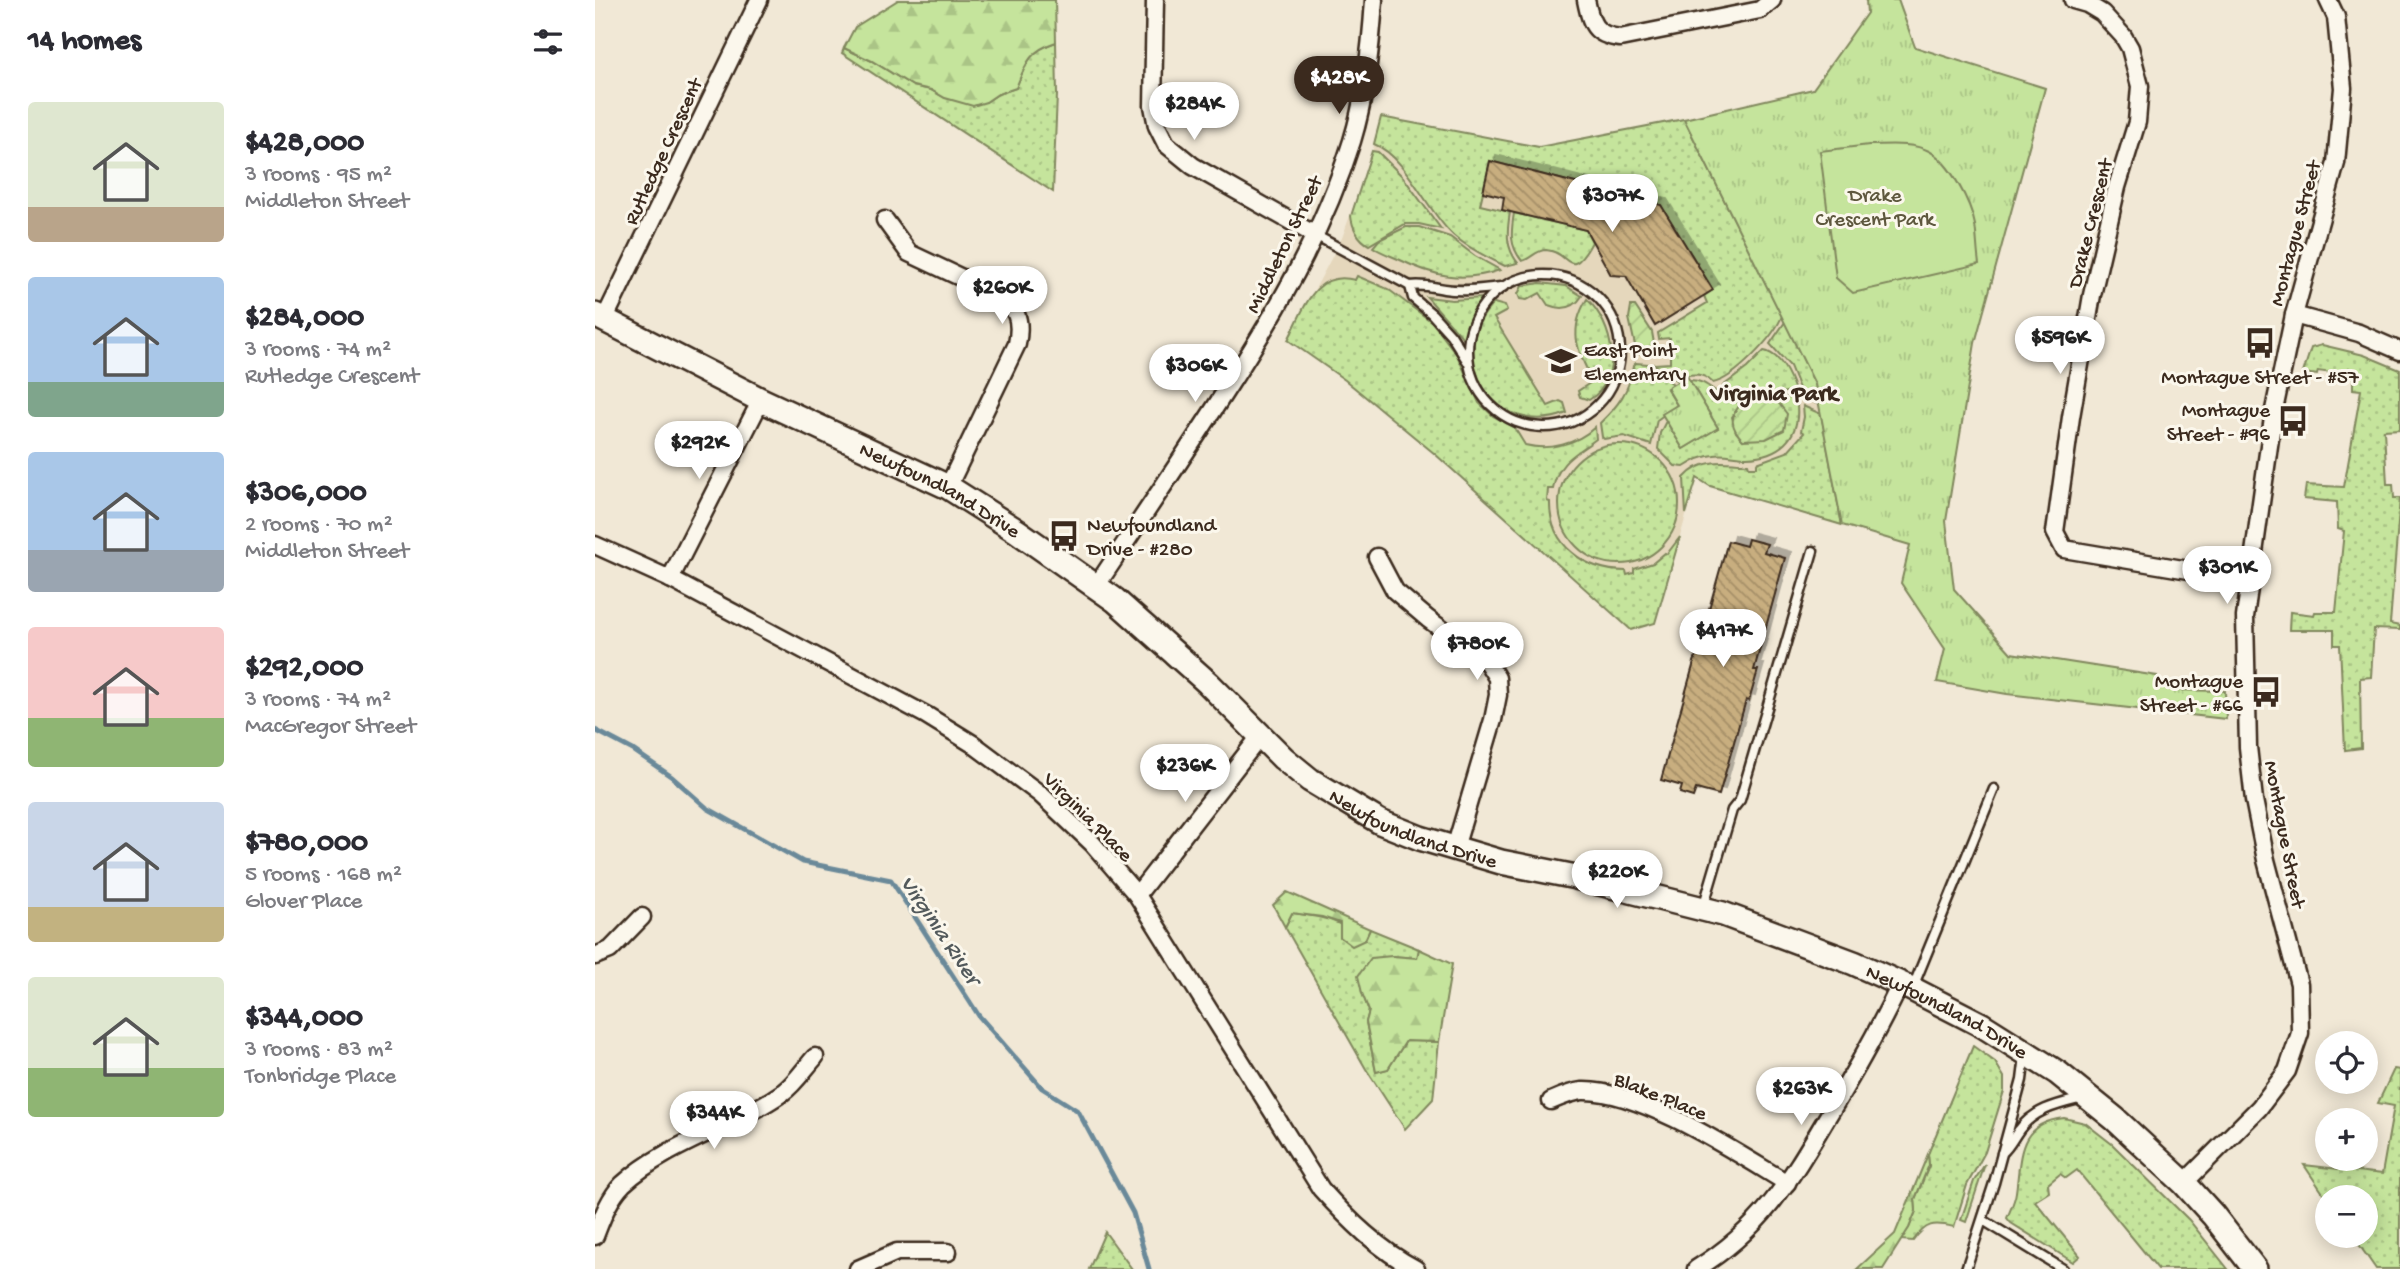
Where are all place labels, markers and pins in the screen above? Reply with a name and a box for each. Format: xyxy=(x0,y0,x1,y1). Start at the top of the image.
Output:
pin: $428K xyxy=(1290,57,1388,116)
pin: $284K xyxy=(1145,82,1243,142)
pin: $307K xyxy=(1563,174,1661,234)
pin: $260K xyxy=(953,266,1051,326)
pin: $596K xyxy=(2011,316,2109,376)
bus stop icon: Montague Street - #57 xyxy=(2243,326,2277,360)
place label: East Point Elementary xyxy=(1584,340,1686,389)
pin: $306K xyxy=(1146,344,1244,404)
school or university icon: East Point Elementary xyxy=(1544,344,1578,378)
place label: Montague Street - #57 xyxy=(2161,367,2360,392)
place label: Montague Street - #96 xyxy=(2167,400,2271,449)
bus stop icon: Montague Street - #96 xyxy=(2276,404,2310,438)
pin: $292K xyxy=(650,421,748,481)
place label: Newfoundland Drive - #280 xyxy=(1085,515,1218,564)
bus stop icon: Newfoundland Drive - #280 xyxy=(1047,519,1081,553)
pin: $301K xyxy=(2178,546,2276,606)
pin: $417K xyxy=(1674,610,1772,669)
pin: $780K xyxy=(1428,622,1526,682)
place label: Montague Street - #66 xyxy=(2140,671,2244,720)
bus stop icon: Montague Street - #66 xyxy=(2249,675,2283,709)
pin: $236K xyxy=(1136,744,1234,804)
pin: $220K xyxy=(1568,850,1666,910)
pin: $263K xyxy=(1752,1068,1850,1127)
pin: $344K xyxy=(665,1092,763,1151)

